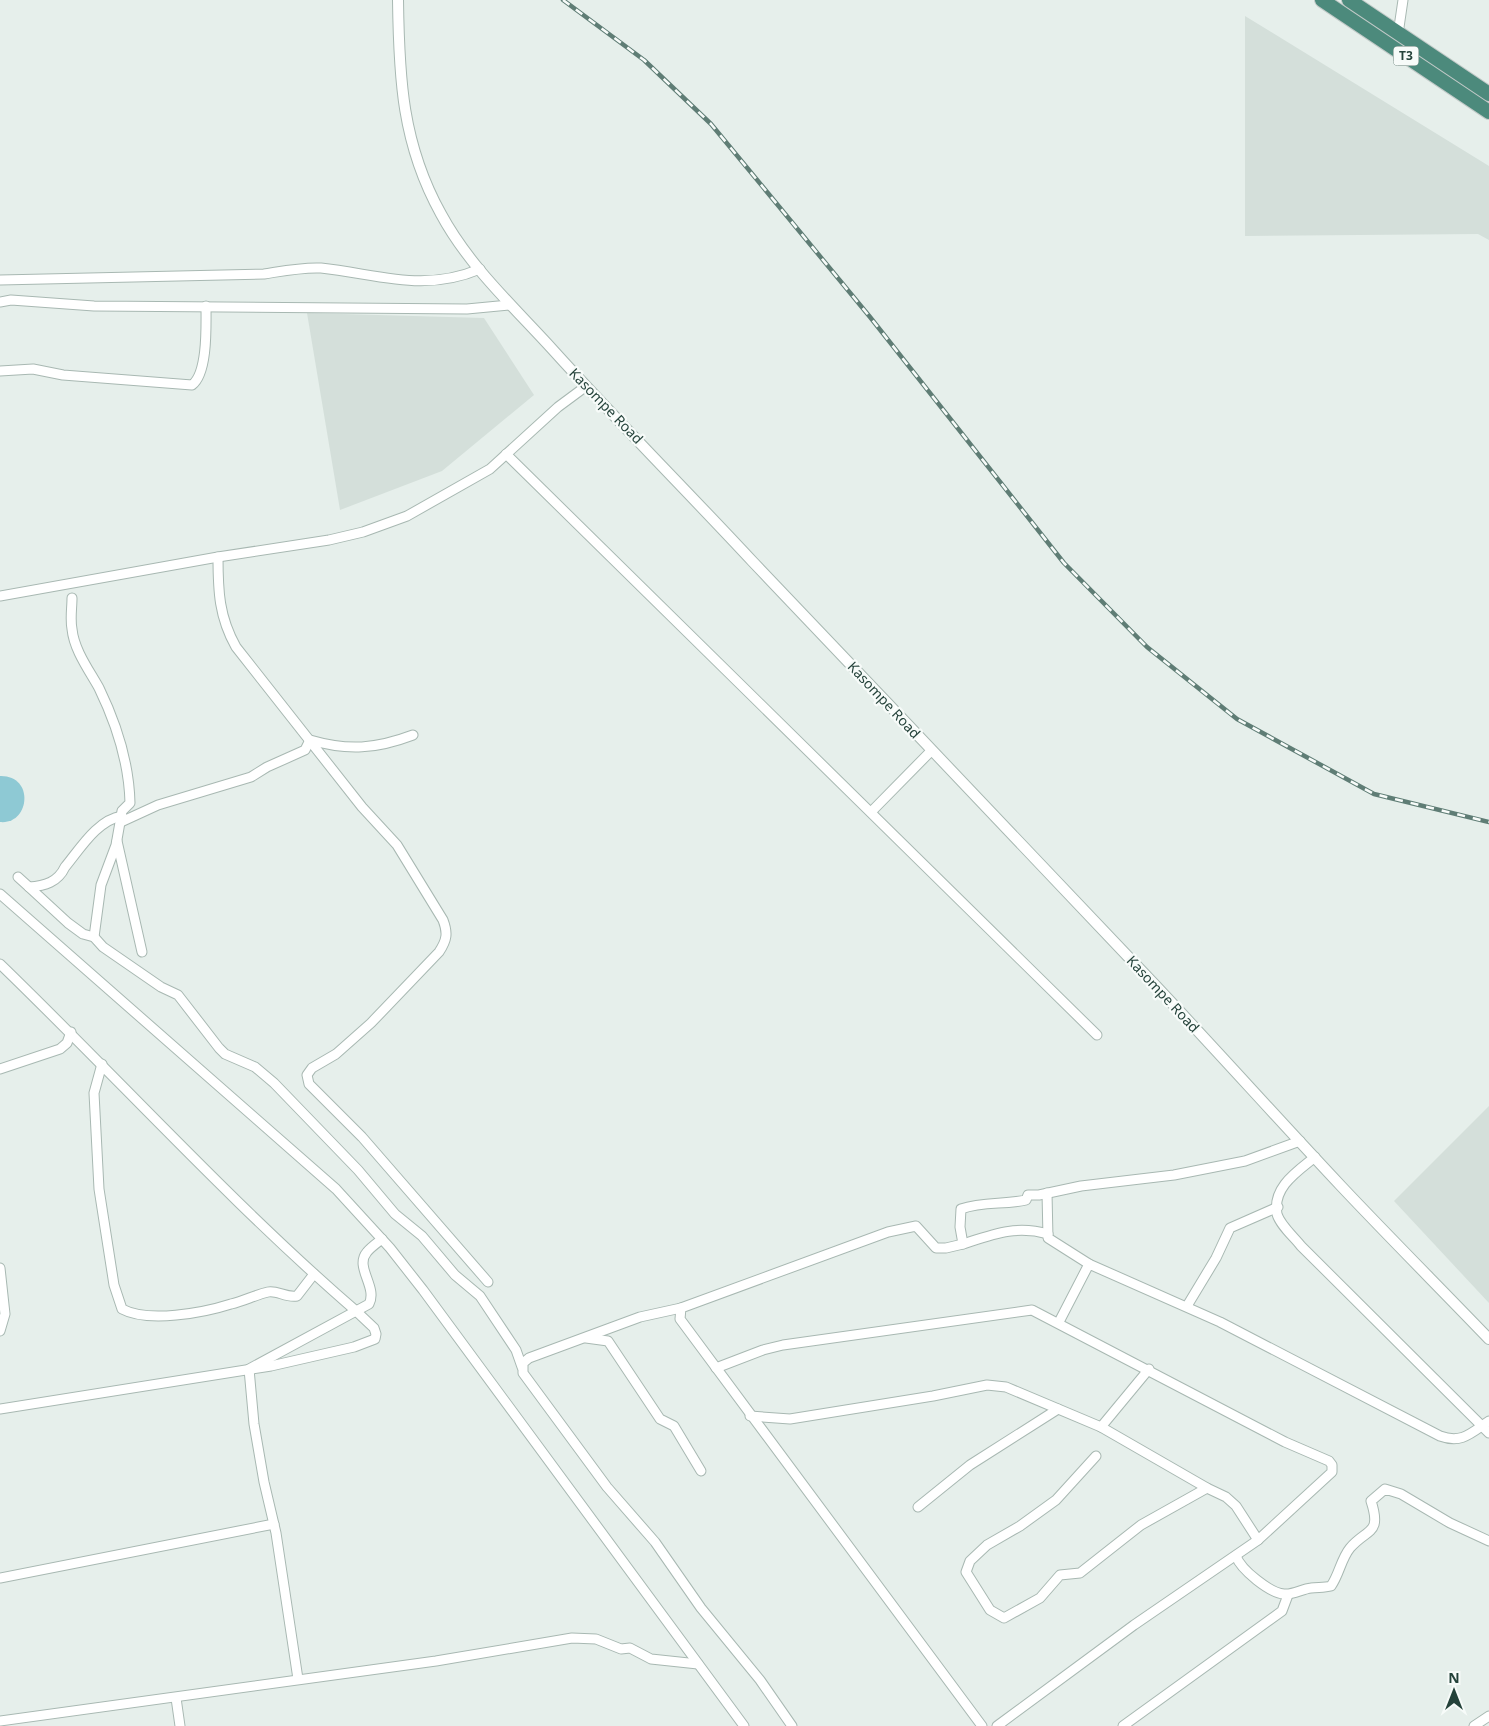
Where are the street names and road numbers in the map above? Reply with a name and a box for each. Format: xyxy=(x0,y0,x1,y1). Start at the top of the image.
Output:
road number: T3 xyxy=(1394,46,1418,66)
street label: Kasompe Road xyxy=(565,364,647,448)
street label: Kasompe Road xyxy=(844,657,925,742)
street label: Kasompe Road xyxy=(1123,951,1204,1036)

